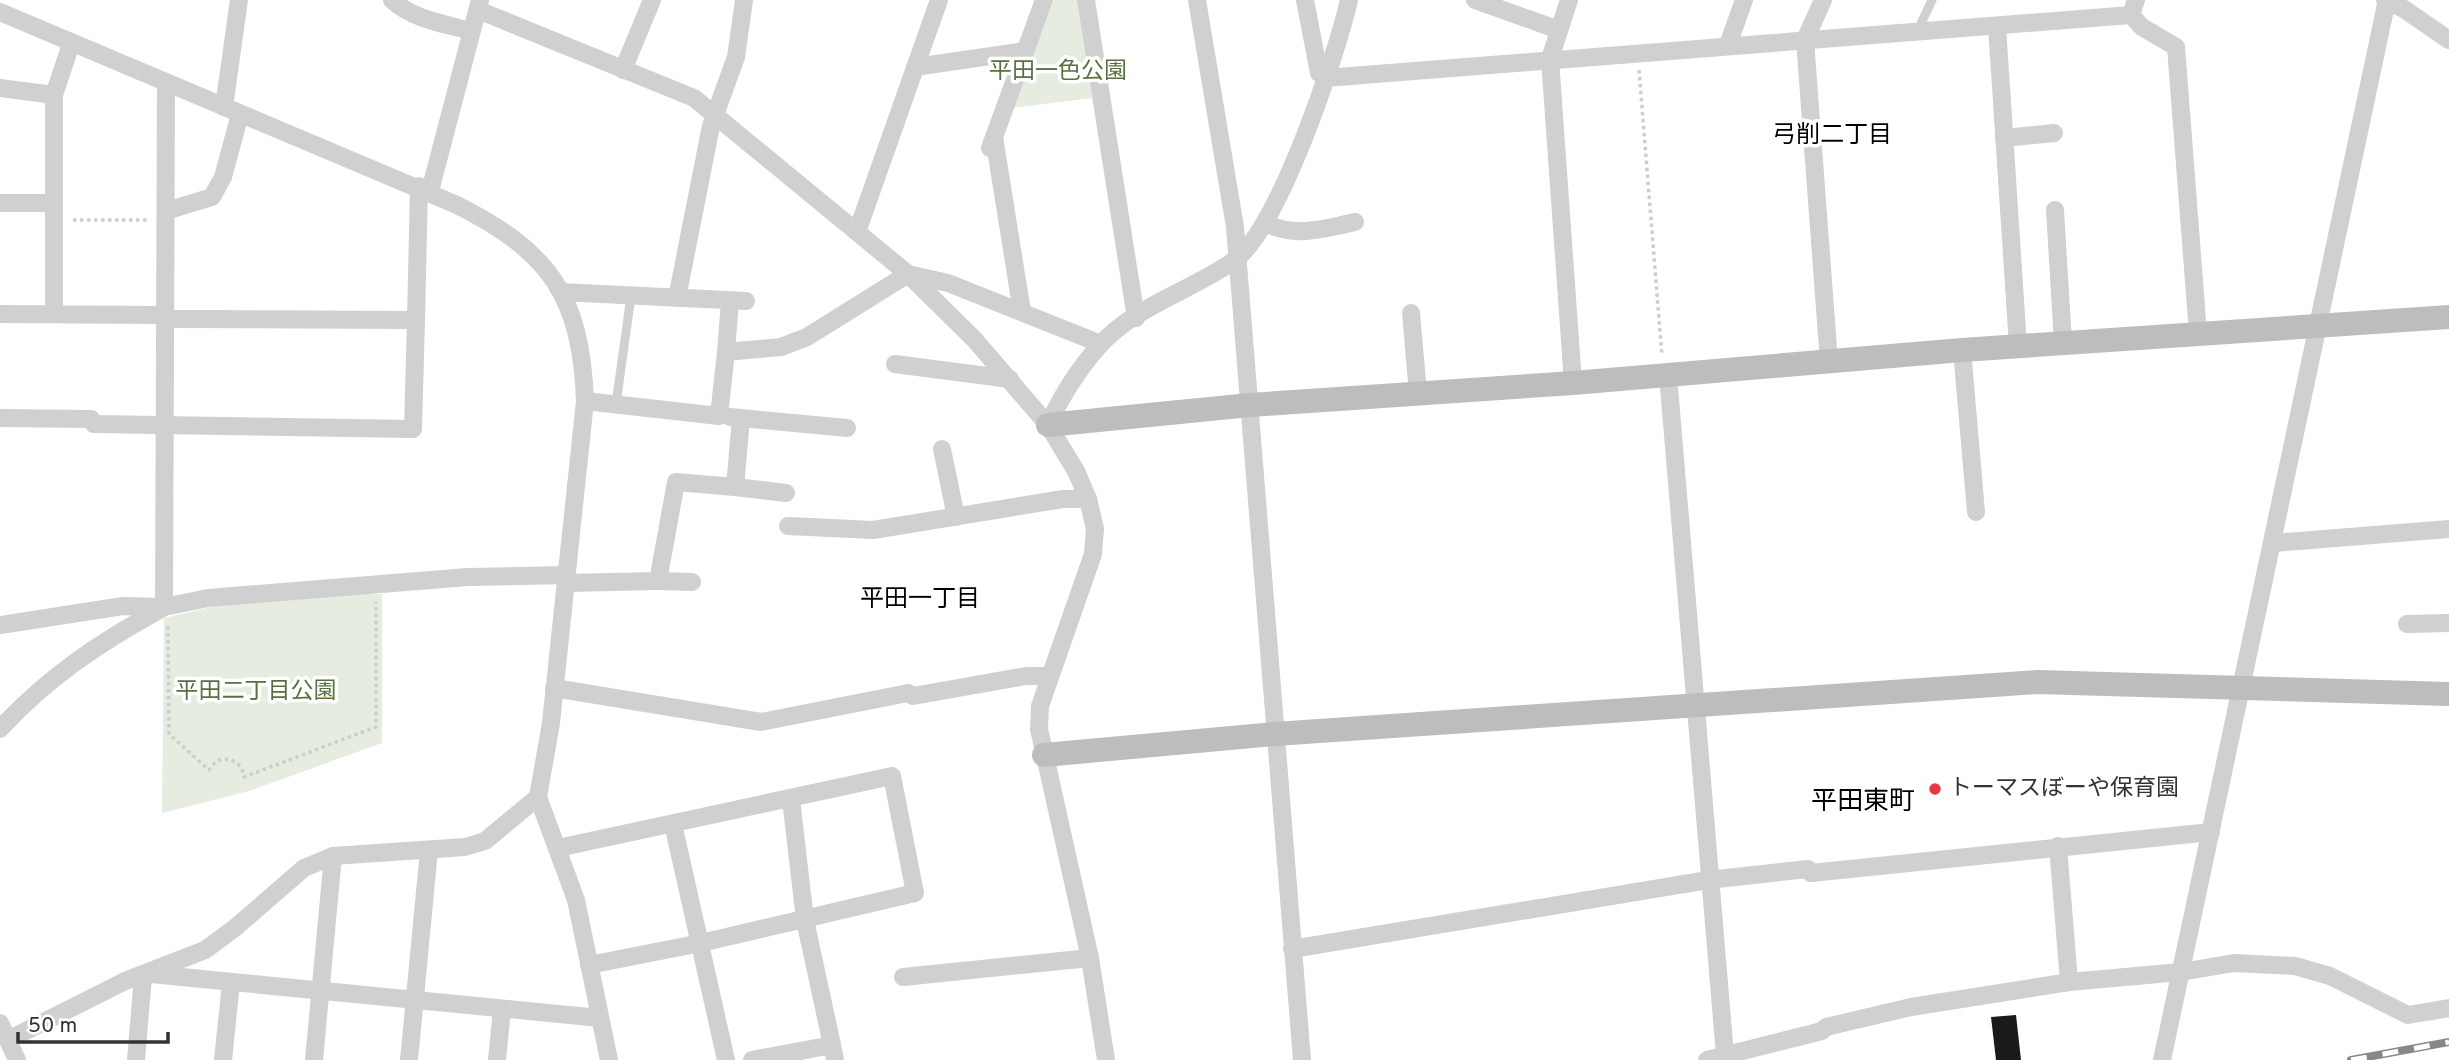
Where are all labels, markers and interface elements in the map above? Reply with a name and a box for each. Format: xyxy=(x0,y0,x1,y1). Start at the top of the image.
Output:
park label: 平田一色公園 xyxy=(989,58,1127,87)
district label: 弓削二丁目 xyxy=(1772,121,1892,151)
district label: 平田一丁目 xyxy=(860,585,980,615)
park label: 平田二丁目公園 xyxy=(176,678,337,707)
place label: トーマスぼーや保育園 xyxy=(1949,775,2179,804)
marker: トーマスぼーや保育園 xyxy=(1927,781,1943,797)
district label: 平田東町 xyxy=(1811,786,1915,819)
scale bar xyxy=(18,1000,168,1044)
text: 50 m xyxy=(28,1013,77,1040)

